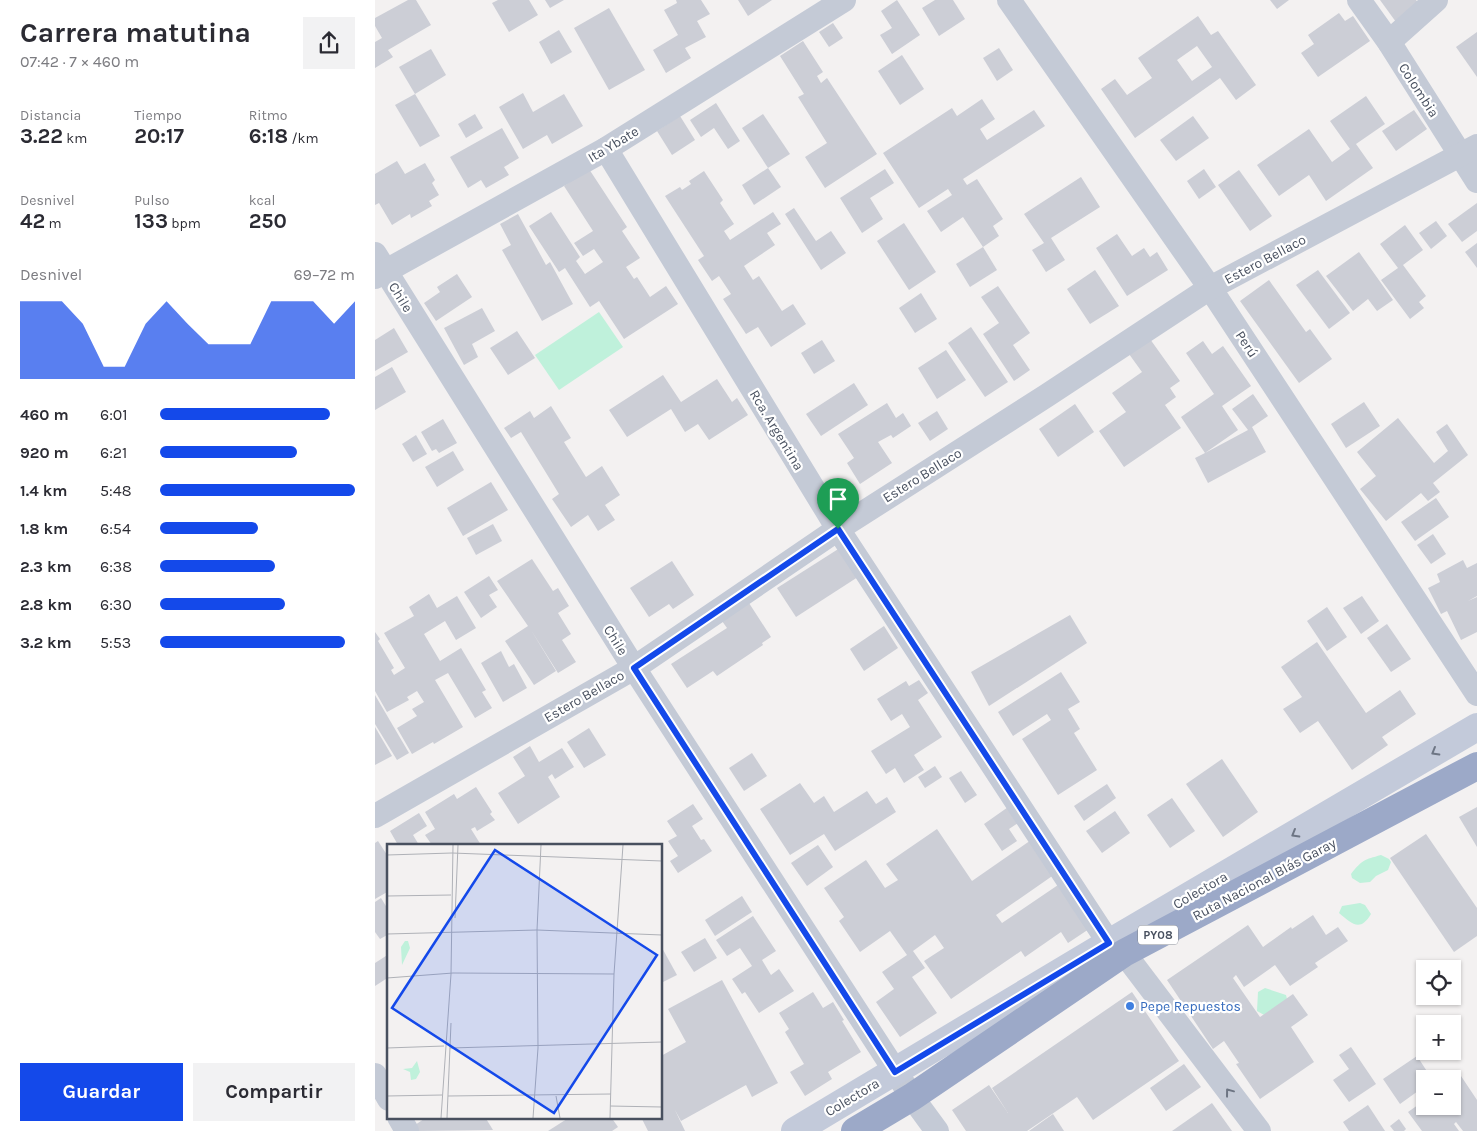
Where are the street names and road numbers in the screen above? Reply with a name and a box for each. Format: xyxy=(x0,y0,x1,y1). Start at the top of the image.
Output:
street label: Colombia xyxy=(1395,60,1442,121)
street label: Ita Ybate xyxy=(585,123,642,166)
street label: Estero Bellaco xyxy=(1221,231,1309,288)
street label: Chile xyxy=(385,279,416,315)
street label: Perú xyxy=(1232,328,1261,361)
street label: Rca. Argentina xyxy=(746,387,807,474)
street label: Estero Bellaco xyxy=(880,444,965,506)
street label: Chile xyxy=(600,622,631,658)
street label: Estero Bellaco xyxy=(541,667,627,726)
street label: Ruta Nacional Blás Garay xyxy=(1190,834,1339,925)
street label: Colectora xyxy=(1170,868,1231,913)
road number: PY08 xyxy=(1138,926,1178,944)
street label: Colectora xyxy=(822,1075,882,1120)

